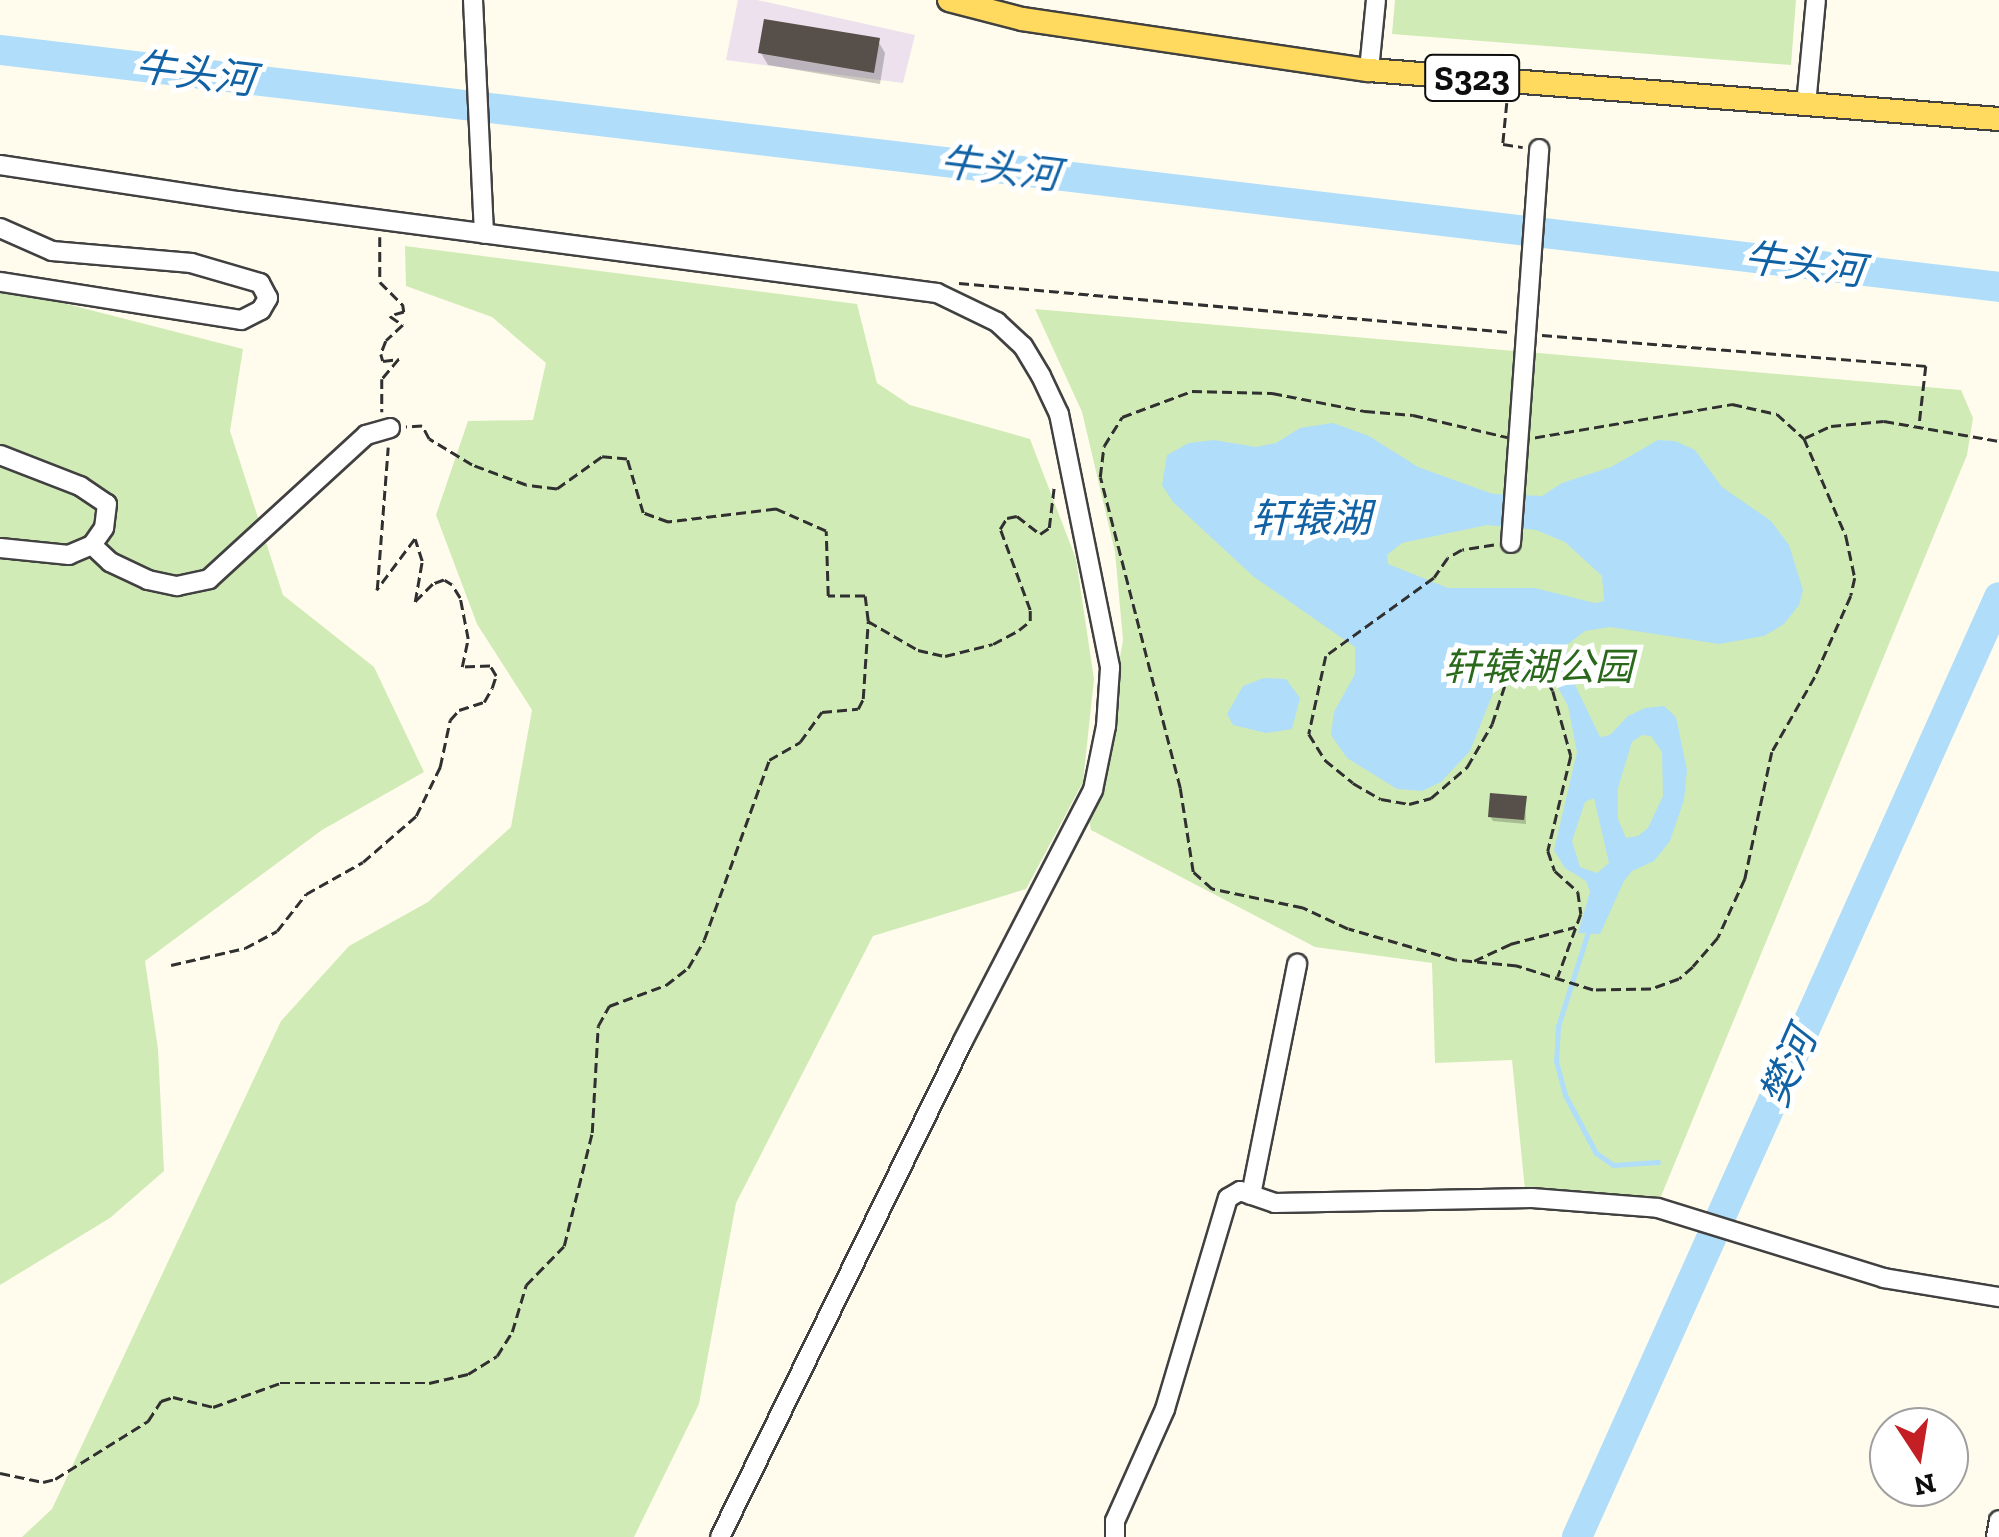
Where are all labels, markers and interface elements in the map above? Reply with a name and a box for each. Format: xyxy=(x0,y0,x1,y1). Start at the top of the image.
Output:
water label: 牛头河 xyxy=(133,42,257,104)
road number: S323 xyxy=(1422,48,1522,108)
water label: 牛头河 xyxy=(938,137,1062,199)
water label: 牛头河 xyxy=(1742,233,1866,295)
water label: 轩辕湖 xyxy=(1251,494,1371,542)
park label: 轩辕湖公园 xyxy=(1443,645,1633,691)
water label: 樊河 xyxy=(1750,1021,1826,1113)
north arrow xyxy=(1869,1407,1969,1507)
text: N xyxy=(1911,1467,1939,1503)

